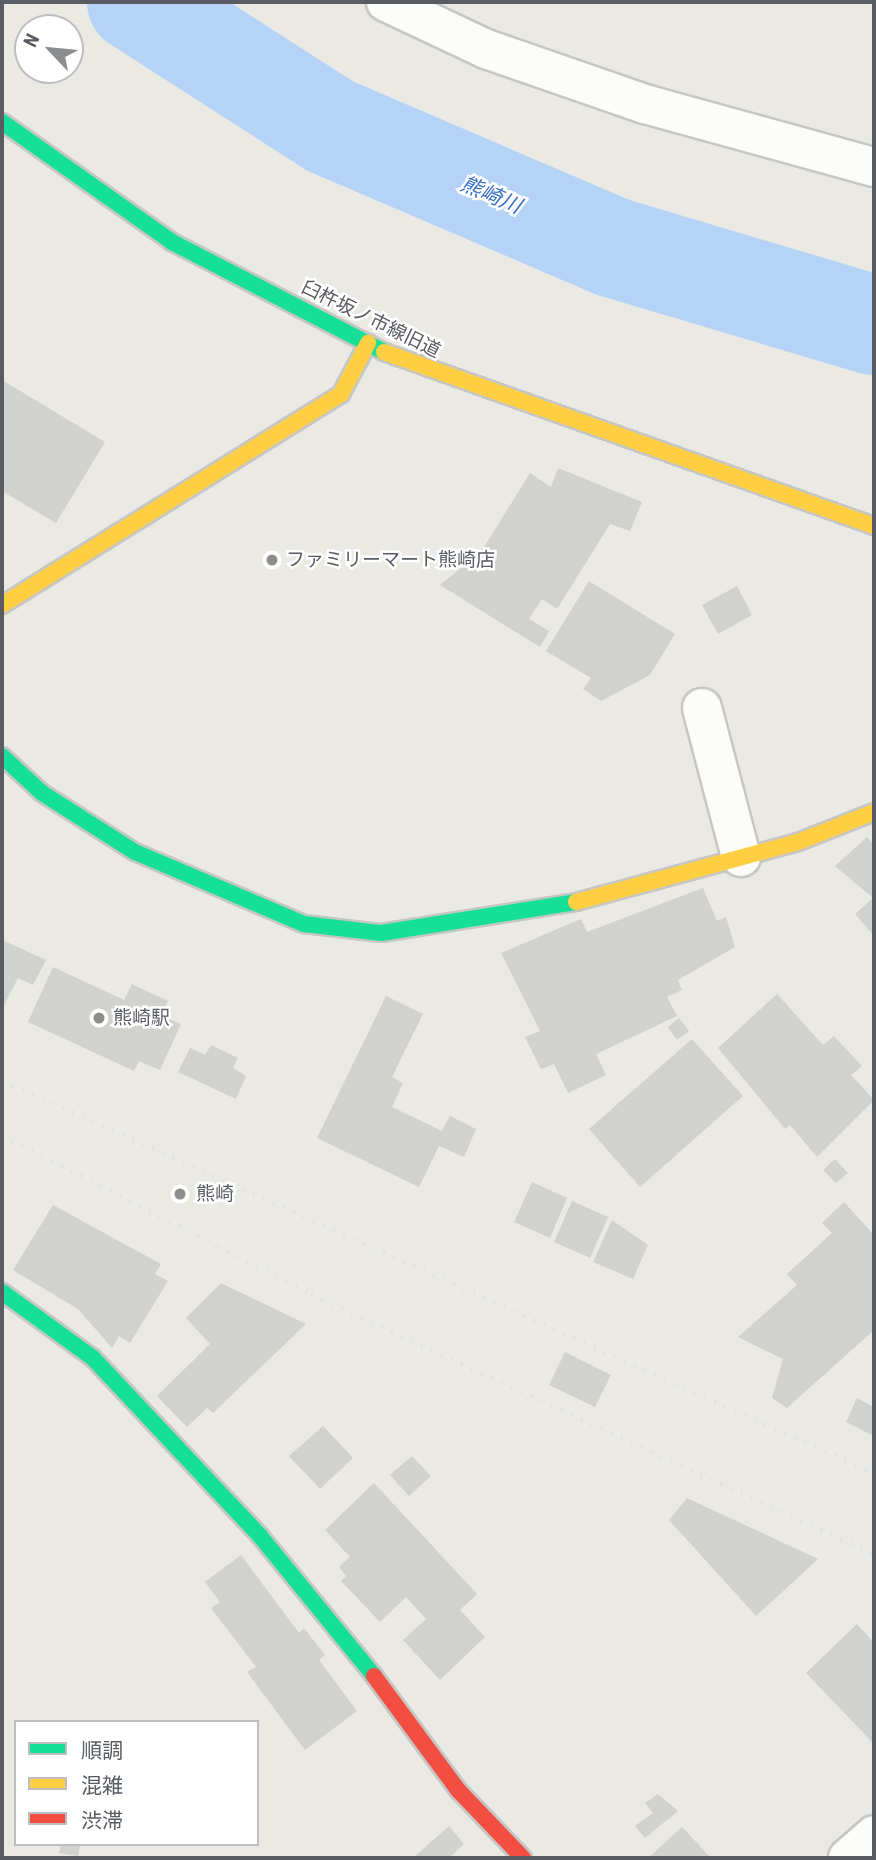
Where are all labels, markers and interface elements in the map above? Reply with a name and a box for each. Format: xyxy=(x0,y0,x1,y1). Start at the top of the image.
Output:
north arrow xyxy=(14,14,84,84)
text: N xyxy=(19,30,44,51)
water label: 熊崎川 xyxy=(457,171,525,219)
street label: 臼杵坂ノ市線旧道 xyxy=(298,275,444,363)
place label: ファミリーマート熊崎店 xyxy=(286,549,495,571)
marker: ファミリーマート熊崎店 xyxy=(264,552,280,568)
place label: 熊崎駅 xyxy=(113,1007,170,1029)
marker: 熊崎駅 xyxy=(91,1010,107,1026)
place label: 熊崎 xyxy=(196,1183,234,1205)
marker: 熊崎 xyxy=(170,1184,190,1204)
legend xyxy=(14,1720,259,1846)
text: 順調 xyxy=(81,1739,123,1763)
text: 混雑 xyxy=(81,1774,123,1798)
text: 渋滞 xyxy=(81,1809,123,1833)

